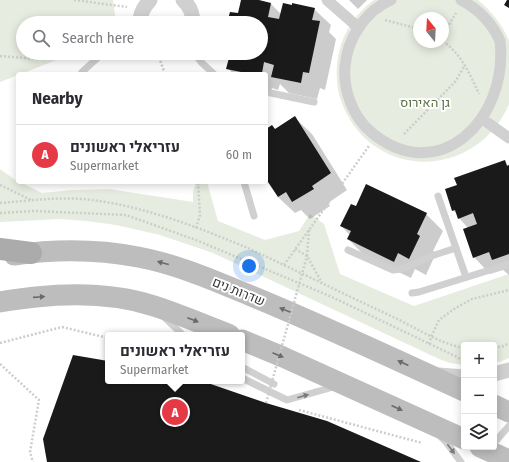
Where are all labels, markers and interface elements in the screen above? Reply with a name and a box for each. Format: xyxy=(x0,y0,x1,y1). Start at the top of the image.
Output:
north arrow xyxy=(413,12,449,48)
search box xyxy=(16,16,268,60)
icon: search xyxy=(30,27,52,49)
text: Search here xyxy=(62,29,134,47)
text: Nearby xyxy=(32,88,83,109)
park label: גן האירוס xyxy=(400,95,450,110)
text: עזריאלי ראשונים xyxy=(70,138,180,156)
text: A xyxy=(41,147,49,162)
text: 60 m xyxy=(226,147,252,162)
text: Supermarket xyxy=(70,158,139,173)
your location xyxy=(239,256,259,276)
one-way arrow xyxy=(157,260,169,266)
street label: שדרות נים xyxy=(210,274,267,309)
one-way arrow xyxy=(33,293,45,300)
one-way arrow xyxy=(278,306,290,312)
one-way arrow xyxy=(187,318,199,324)
popup xyxy=(105,332,245,384)
text: עזריאלי ראשונים xyxy=(120,342,230,360)
map controls xyxy=(461,342,497,450)
button: + xyxy=(461,342,497,378)
one-way arrow xyxy=(273,352,285,358)
one-way arrow xyxy=(397,360,409,366)
text: Supermarket xyxy=(120,362,189,377)
button: − xyxy=(461,378,497,414)
one-way arrow xyxy=(297,392,310,398)
pin: A xyxy=(162,397,188,427)
one-way arrow xyxy=(391,405,402,411)
button: layers xyxy=(461,414,497,450)
one-way arrow xyxy=(447,444,455,454)

